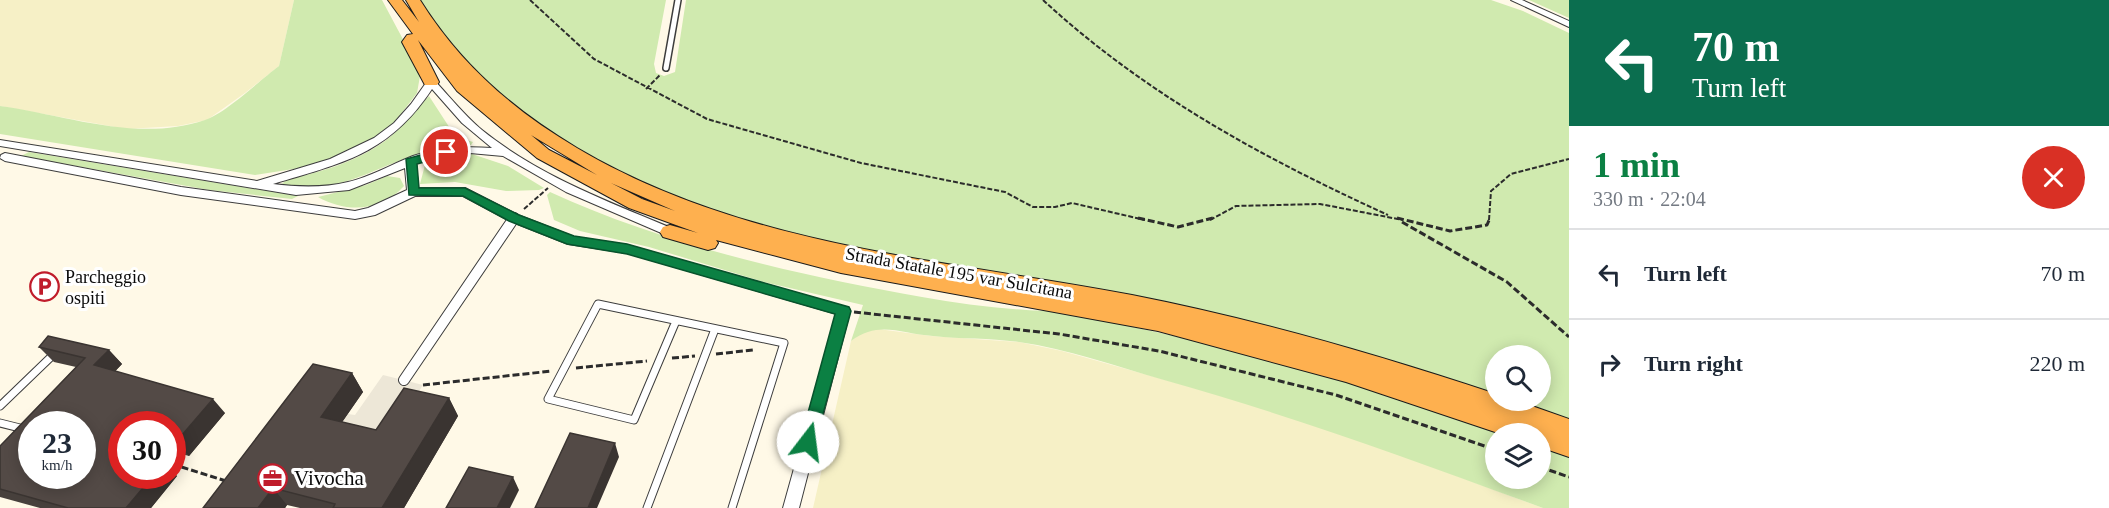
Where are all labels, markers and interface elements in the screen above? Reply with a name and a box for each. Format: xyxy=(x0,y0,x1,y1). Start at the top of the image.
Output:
icon: left xyxy=(1593,24,1671,102)
text: 70 m xyxy=(1692,24,1780,70)
text: Turn left xyxy=(1692,73,1786,103)
pin xyxy=(420,126,471,177)
icon: arrive xyxy=(429,135,462,168)
text: 1 min xyxy=(1593,145,1680,185)
button: close xyxy=(2022,146,2085,209)
text: 330 m · 22:04 xyxy=(1593,188,1706,210)
street label: Strada Statale 195 var Sulcitana xyxy=(844,243,1074,303)
icon: left xyxy=(1593,258,1626,291)
text: Turn left xyxy=(1644,261,1727,286)
text: 70 m xyxy=(2040,261,2085,286)
place label: Parcheggio ospiti xyxy=(65,267,146,308)
parking icon: Parcheggio ospiti xyxy=(28,271,60,303)
map controls xyxy=(1485,345,1551,489)
button: search xyxy=(1485,345,1551,411)
icon: right xyxy=(1593,348,1626,381)
text: Turn right xyxy=(1644,351,1743,376)
text: 220 m xyxy=(2029,351,2085,376)
position arrow xyxy=(776,410,840,474)
speed limit sign: 30 xyxy=(108,411,186,489)
button: layers xyxy=(1485,423,1551,489)
text: 23 xyxy=(42,426,72,459)
text: km/h xyxy=(42,457,72,473)
office icon: Vivocha xyxy=(257,462,289,494)
place label: Vivocha xyxy=(294,466,365,490)

